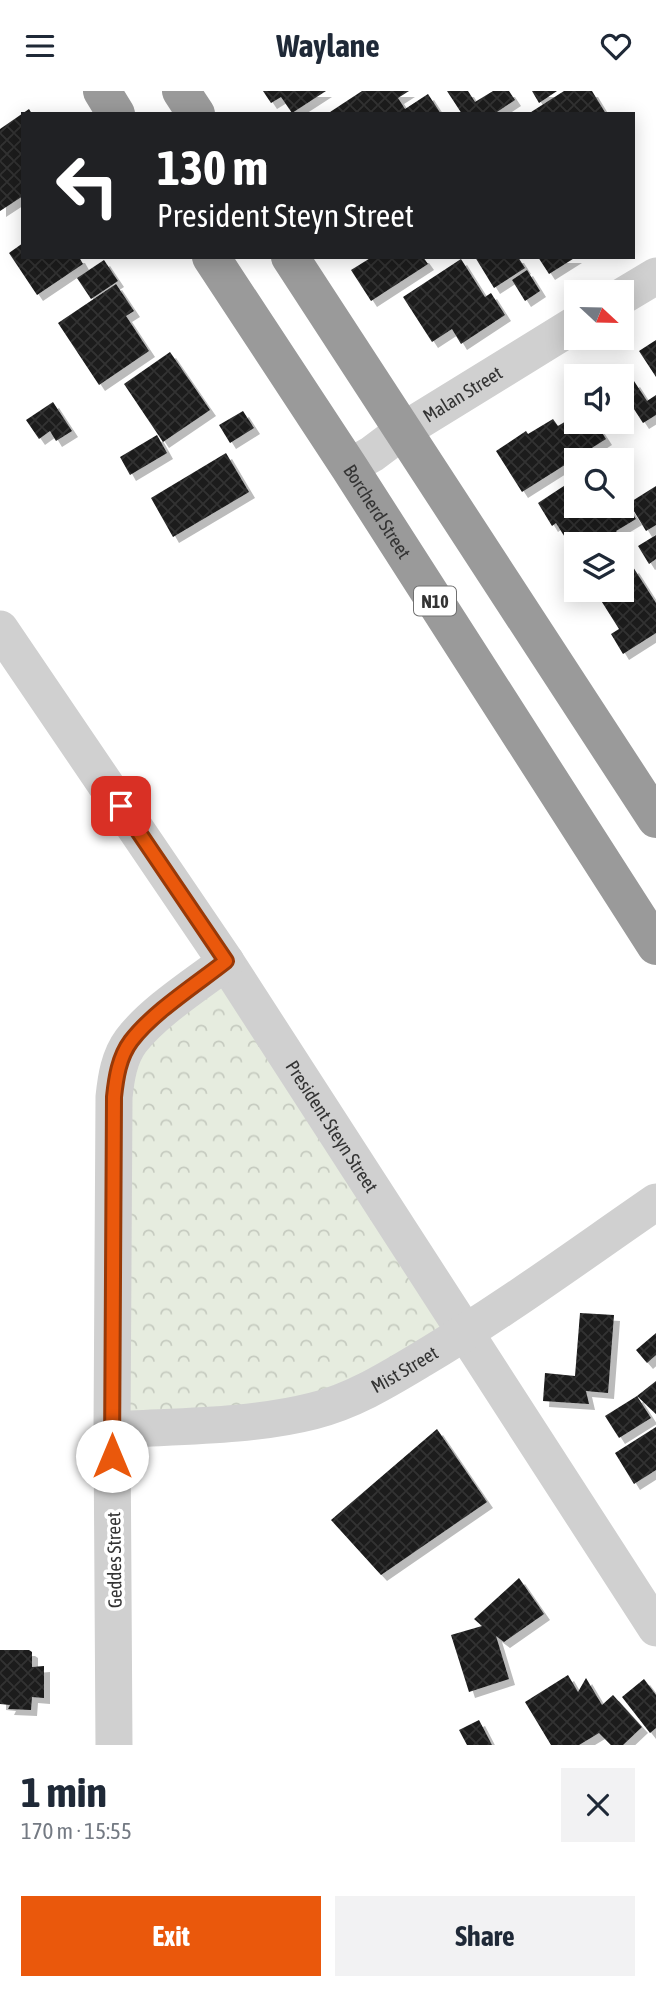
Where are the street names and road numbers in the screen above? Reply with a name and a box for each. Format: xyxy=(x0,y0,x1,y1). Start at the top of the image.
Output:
street label: Malan Street xyxy=(419,361,506,427)
street label: Borcherd Street xyxy=(339,460,416,563)
road number: N10 xyxy=(414,587,456,615)
street label: President Steyn Street xyxy=(281,1056,383,1196)
street label: Mist Street xyxy=(367,1341,442,1397)
street label: Geddes Street xyxy=(102,1512,126,1608)

